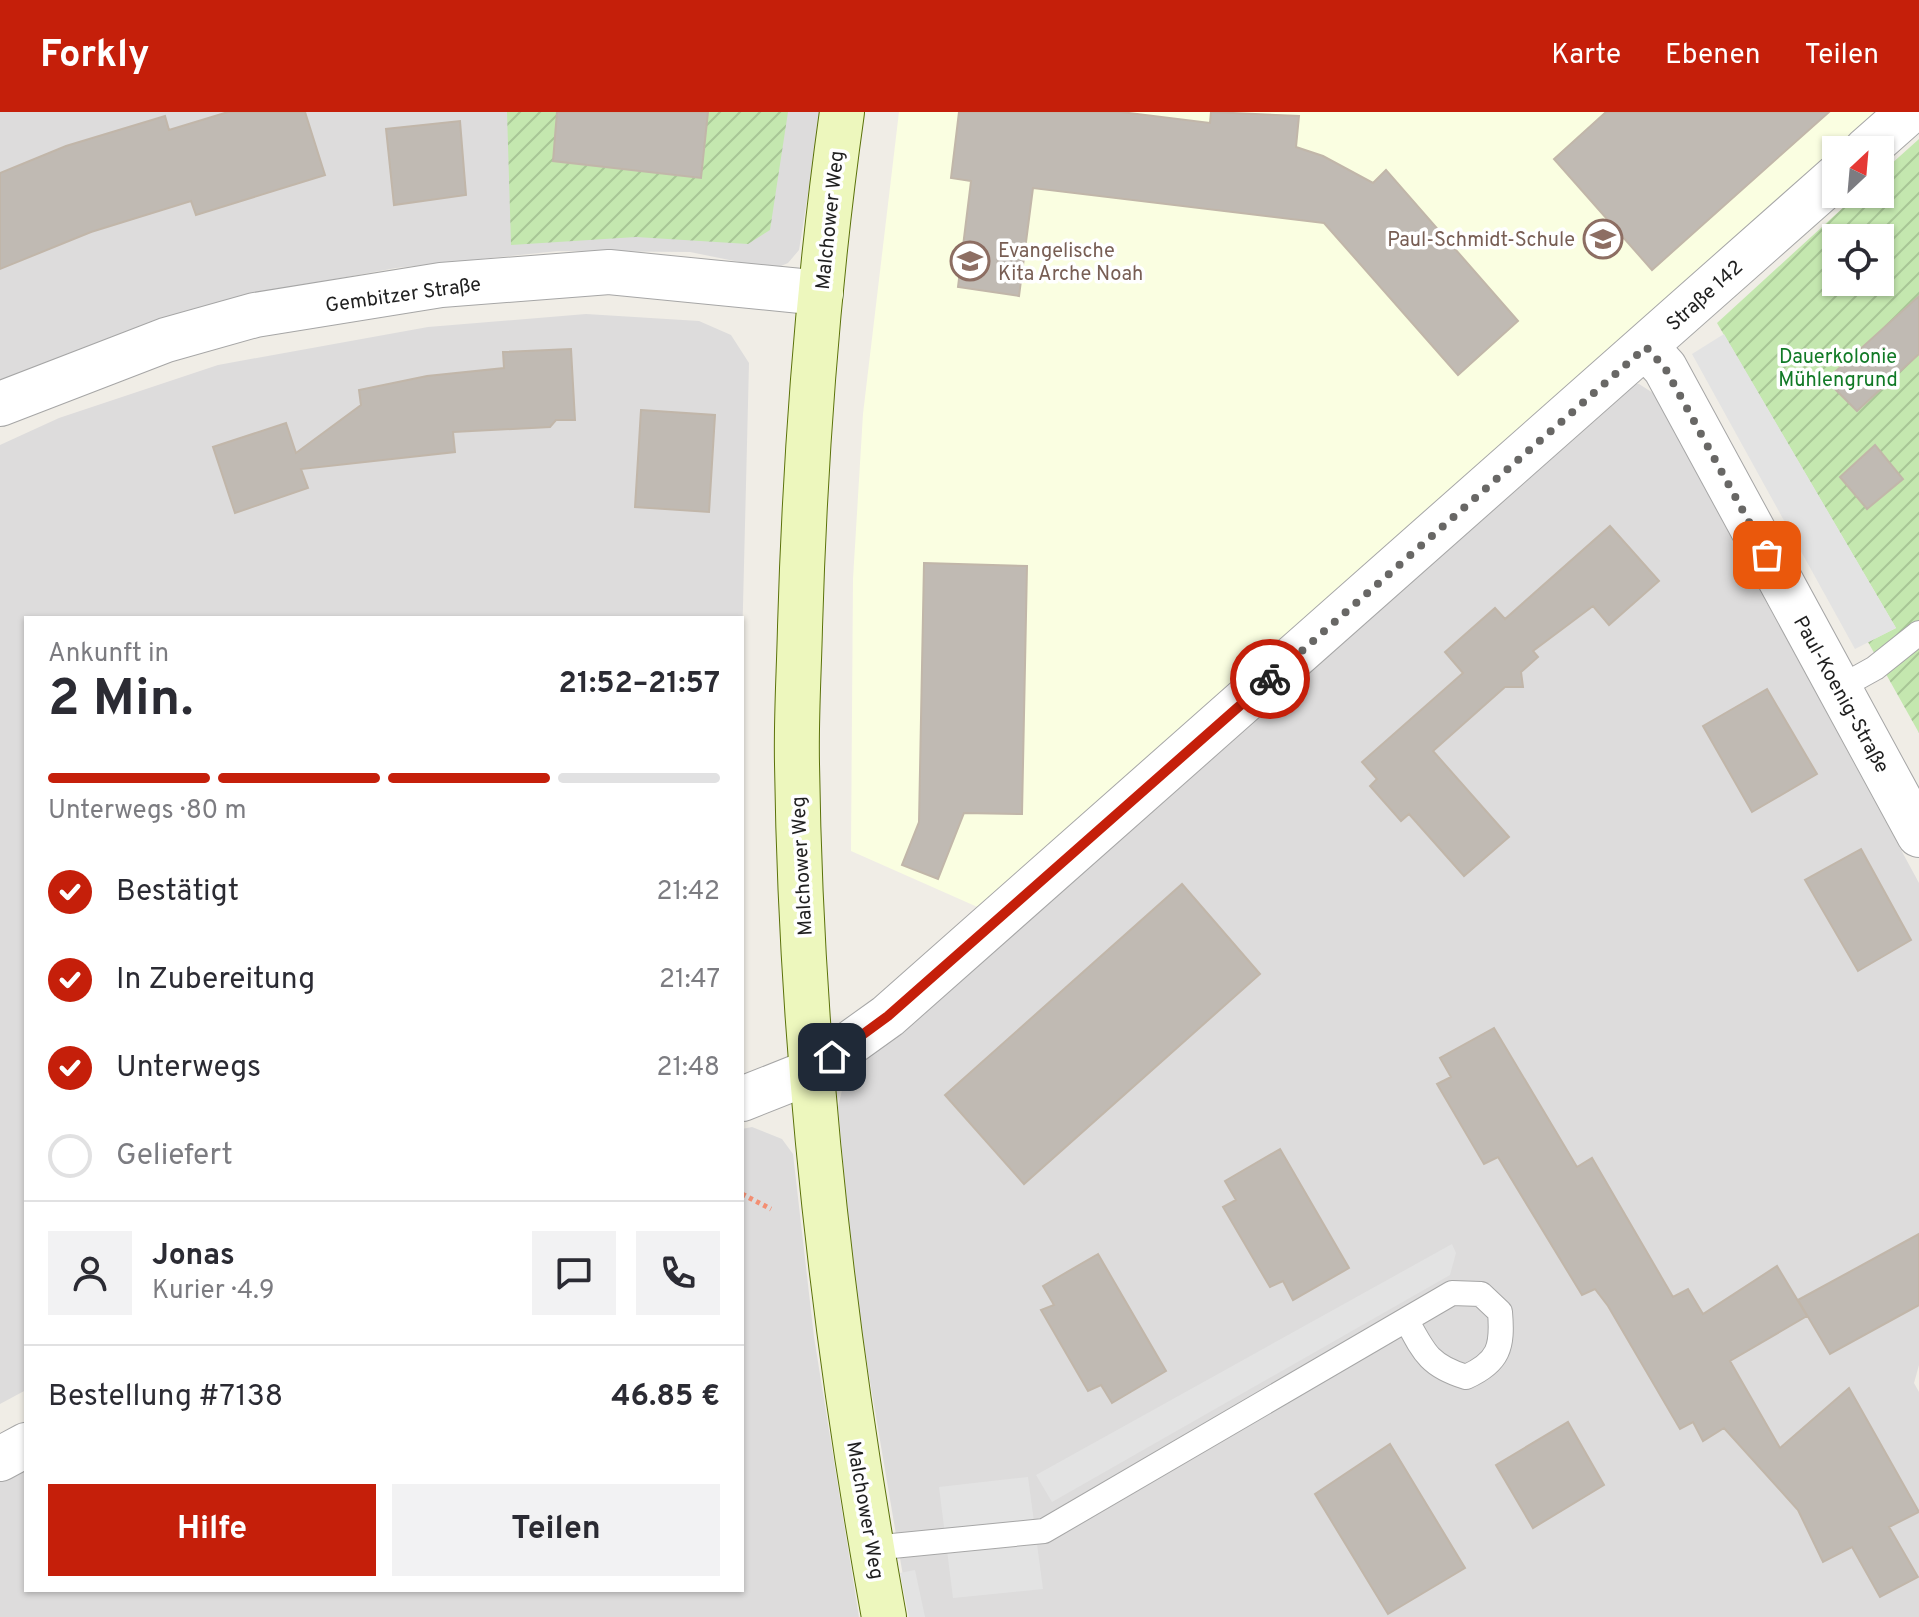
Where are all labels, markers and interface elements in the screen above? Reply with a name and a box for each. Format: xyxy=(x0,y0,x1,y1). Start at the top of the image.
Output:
text: Forkly xyxy=(40,32,150,81)
text: Karte xyxy=(1551,38,1621,74)
text: Ebenen xyxy=(1665,38,1761,74)
text: Teilen xyxy=(1805,38,1879,74)
north arrow xyxy=(1822,136,1894,208)
map controls xyxy=(1822,136,1894,296)
street label: Malchower Weg xyxy=(811,149,851,291)
school or university icon: Paul-Schmidt-Schule xyxy=(1582,218,1624,260)
button: locate xyxy=(1822,224,1894,296)
place label: Paul-Schmidt-Schule xyxy=(1387,228,1575,254)
place label: Evangelische Kita Arche Noah xyxy=(998,239,1143,288)
school or university icon: Evangelische Kita Arche Noah xyxy=(949,240,991,282)
street label: Straße 142 xyxy=(1661,255,1749,338)
street label: Gembitzer Straße xyxy=(324,272,483,320)
park label: Dauerkolonie Mühlengrund xyxy=(1778,345,1898,394)
pin xyxy=(1733,521,1801,589)
icon: bag xyxy=(1745,533,1789,577)
street label: Paul-Koenig-Straße xyxy=(1786,612,1894,778)
text: Ankunft in xyxy=(48,638,169,671)
courier xyxy=(1230,639,1310,719)
icon: bike xyxy=(1248,657,1292,701)
text: 21:52–21:57 xyxy=(559,666,720,703)
text: 2 Min. xyxy=(48,668,193,734)
text: Unterwegs · 80 m xyxy=(48,795,246,828)
street label: Malchower Weg xyxy=(786,795,820,936)
icon: check xyxy=(48,870,92,914)
text: Bestätigt xyxy=(116,874,239,911)
text: 21:42 xyxy=(656,876,720,909)
icon: check xyxy=(48,958,92,1002)
text: In Zubereitung xyxy=(116,962,315,999)
text: 21:47 xyxy=(659,964,720,997)
pin xyxy=(798,1023,866,1091)
icon: home xyxy=(810,1035,854,1079)
icon: check xyxy=(48,1046,92,1090)
text: Unterwegs xyxy=(116,1050,261,1087)
text: 21:48 xyxy=(657,1052,720,1085)
text: Geliefert xyxy=(116,1138,233,1175)
button: person xyxy=(48,1231,132,1315)
button: chat xyxy=(532,1231,616,1315)
button: phone xyxy=(636,1231,720,1315)
text: Jonas xyxy=(152,1238,235,1275)
text: Kurier · 4.9 xyxy=(152,1275,275,1308)
text: Bestellung #7138 xyxy=(48,1379,283,1416)
text: 46.85 € xyxy=(611,1379,720,1416)
street label: Malchower Weg xyxy=(839,1439,889,1581)
button: Hilfe xyxy=(48,1484,376,1576)
button: Teilen xyxy=(392,1484,720,1576)

